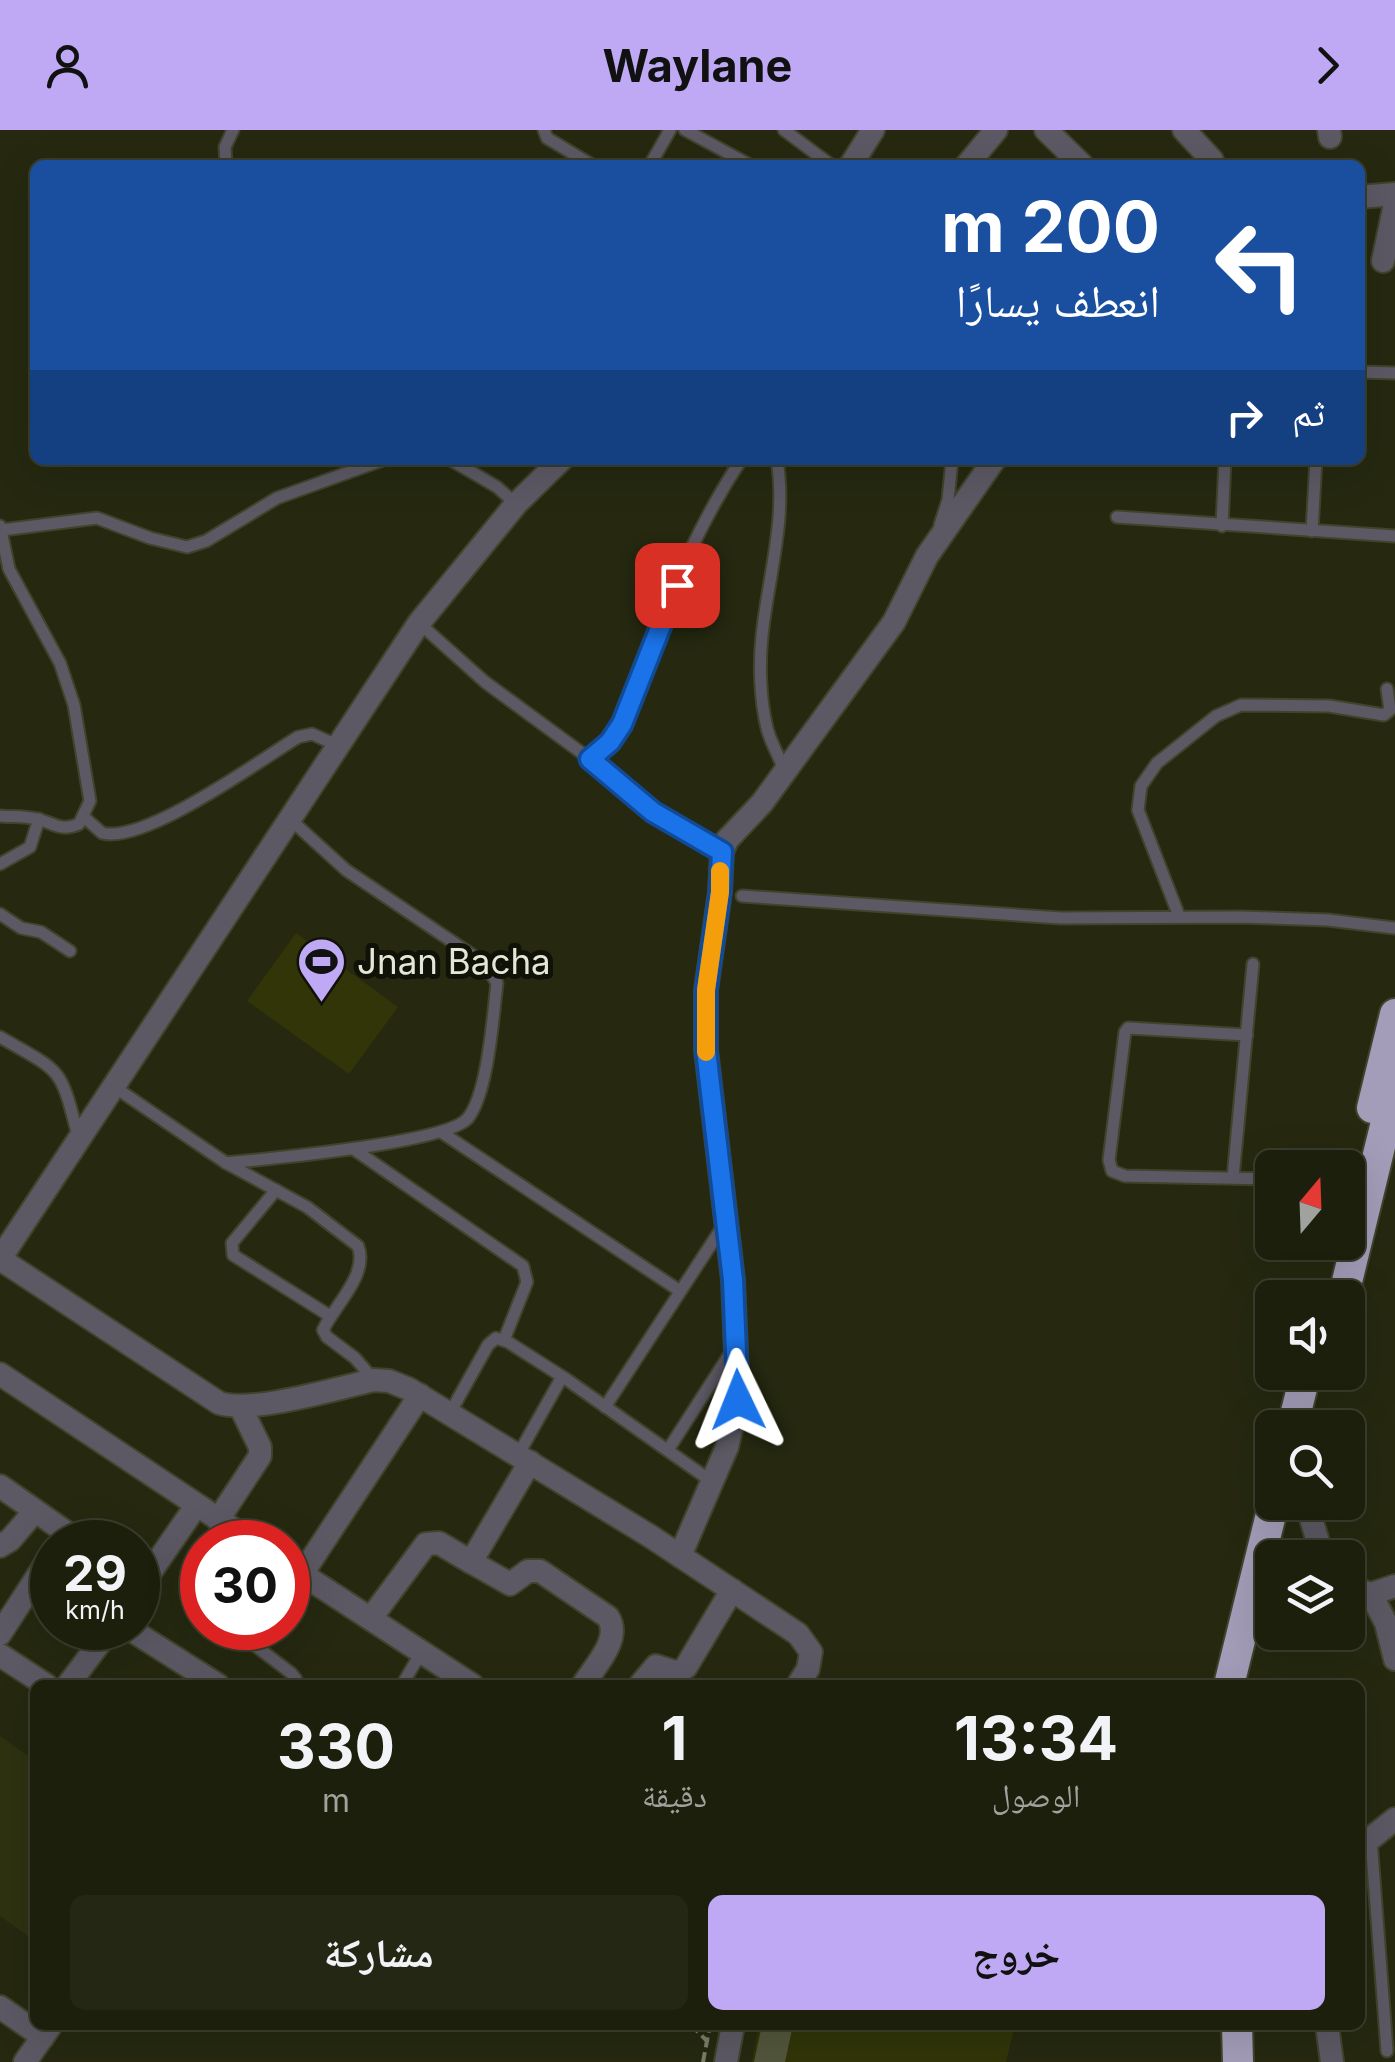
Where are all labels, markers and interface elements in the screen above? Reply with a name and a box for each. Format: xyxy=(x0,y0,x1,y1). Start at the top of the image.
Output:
icon: person xyxy=(40,38,95,93)
text: Waylane xyxy=(603,38,792,93)
icon: forward xyxy=(1300,38,1355,93)
text: 200 m xyxy=(941,184,1160,269)
icon: left xyxy=(1195,200,1325,330)
text: انعطف يسارًا xyxy=(956,273,1160,328)
text: ثم xyxy=(1292,389,1325,435)
icon: right xyxy=(1217,390,1272,445)
pin xyxy=(635,543,720,628)
icon: arrive xyxy=(650,558,705,613)
sports icon: Jnan Bacha xyxy=(296,936,348,1004)
place label: Jnan Bacha xyxy=(357,940,551,982)
north arrow xyxy=(1255,1150,1365,1260)
map controls xyxy=(1255,1150,1365,1650)
button: sound xyxy=(1255,1280,1365,1390)
position arrow xyxy=(686,1348,790,1452)
button: search xyxy=(1255,1410,1365,1520)
speed limit sign: 30 xyxy=(180,1520,310,1650)
button: layers xyxy=(1255,1540,1365,1650)
text: 29 xyxy=(63,1543,127,1603)
text: km/h xyxy=(65,1595,125,1625)
text: 1 xyxy=(662,1702,687,1774)
text: 13:34 xyxy=(954,1702,1118,1774)
text: 330 xyxy=(277,1710,395,1782)
text: دقيقة xyxy=(642,1776,707,1815)
text: الوصول xyxy=(992,1776,1080,1815)
text: m xyxy=(322,1781,350,1820)
button: مشاركة xyxy=(70,1895,688,2010)
button: خروج xyxy=(708,1895,1325,2010)

